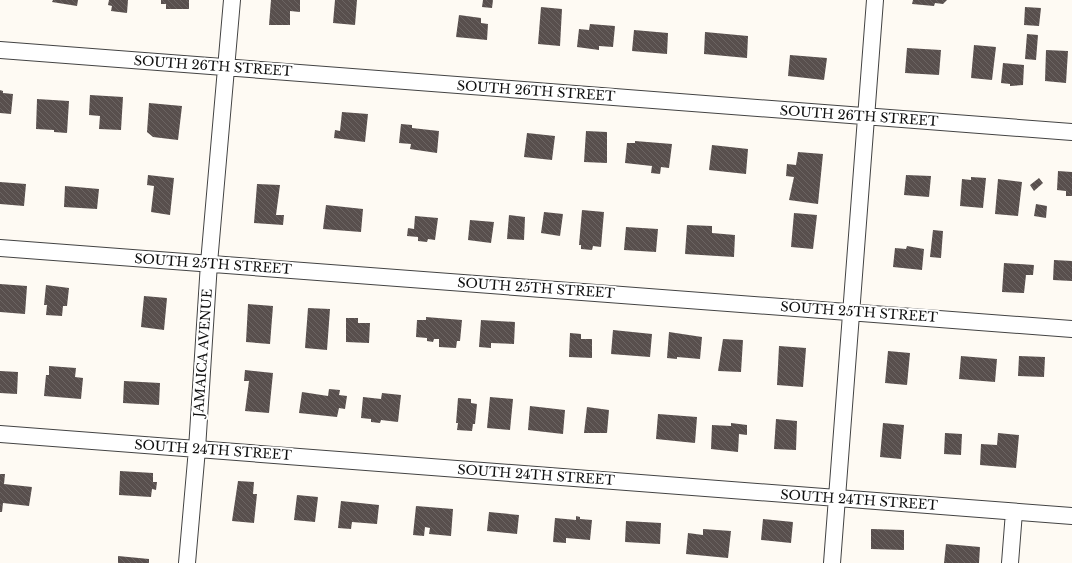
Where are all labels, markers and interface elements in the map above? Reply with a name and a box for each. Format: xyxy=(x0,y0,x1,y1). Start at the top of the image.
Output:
street label: SOUTH 26TH STREET xyxy=(133,52,293,80)
street label: SOUTH 26TH STREET xyxy=(456,77,616,105)
street label: SOUTH 26TH STREET xyxy=(779,102,939,130)
street label: SOUTH 25TH STREET xyxy=(134,250,293,278)
street label: SOUTH 25TH STREET xyxy=(457,274,616,302)
street label: JAMAICA AVENUE xyxy=(190,288,216,420)
street label: SOUTH 25TH STREET xyxy=(780,298,939,326)
street label: SOUTH 24TH STREET xyxy=(134,436,293,464)
street label: SOUTH 24TH STREET xyxy=(457,461,616,489)
street label: SOUTH 24TH STREET xyxy=(780,486,939,514)

